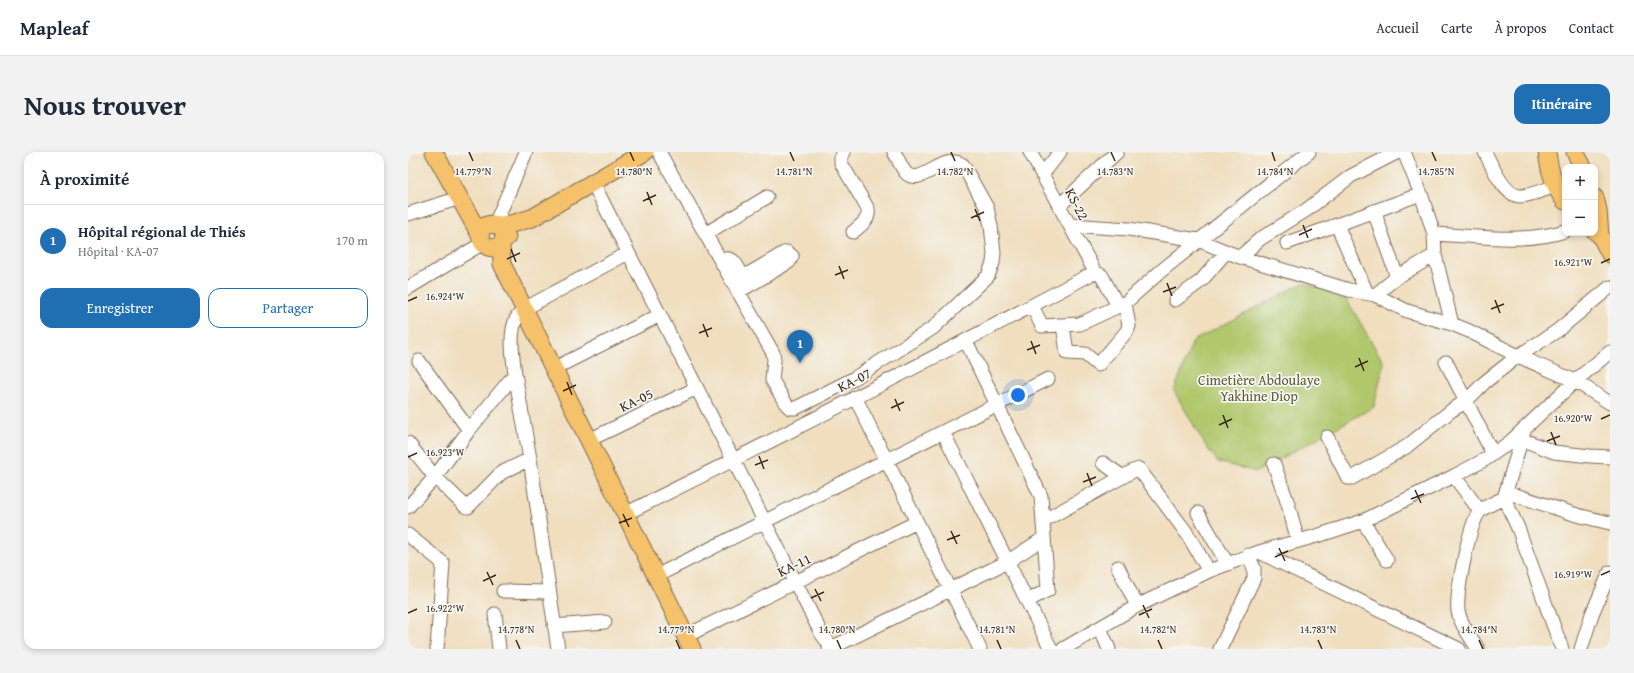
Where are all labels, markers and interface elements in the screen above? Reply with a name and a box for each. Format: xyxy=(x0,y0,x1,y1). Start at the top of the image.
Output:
text: Mapleaf xyxy=(20,14,89,42)
text: Accueil xyxy=(1376,18,1419,38)
text: Carte xyxy=(1441,18,1473,38)
text: À propos xyxy=(1495,18,1547,38)
text: Contact xyxy=(1569,18,1614,38)
text: Nous trouver xyxy=(24,84,186,125)
button: Itinéraire xyxy=(1514,84,1610,124)
text: 14.779°N xyxy=(455,164,492,179)
text: 14.780°N xyxy=(616,164,653,179)
text: 14.781°N xyxy=(776,164,813,179)
text: 14.782°N xyxy=(937,164,974,179)
text: 14.783°N xyxy=(1097,164,1134,179)
text: 14.784°N xyxy=(1257,164,1294,179)
text: 14.785°N xyxy=(1418,164,1455,179)
map controls xyxy=(1562,164,1598,236)
button: + xyxy=(1562,164,1598,200)
text: À proximité xyxy=(40,166,129,191)
street label: KS-22 xyxy=(1060,185,1094,223)
button: − xyxy=(1562,200,1598,236)
text: Hôpital régional de Thiés xyxy=(78,221,246,242)
text: 1 xyxy=(50,231,56,250)
text: 170 m xyxy=(336,231,368,250)
text: Hôpital · KA-07 xyxy=(78,242,159,261)
text: 16.921°W xyxy=(1554,255,1593,270)
button: Enregistrer xyxy=(40,288,200,328)
button: Partager xyxy=(208,288,368,328)
text: 16.924°W xyxy=(426,289,465,304)
pin: 1 xyxy=(787,330,813,363)
street label: KA-07 xyxy=(834,363,874,397)
park label: Cimetière Abdoulaye Yakhine Diop xyxy=(1198,370,1320,406)
street label: KA-05 xyxy=(616,383,656,417)
your location xyxy=(1008,385,1028,405)
text: 16.920°W xyxy=(1554,411,1593,426)
text: 16.923°W xyxy=(426,445,465,460)
street label: KA-11 xyxy=(774,548,814,582)
text: 16.919°W xyxy=(1554,567,1593,582)
text: 16.922°W xyxy=(426,601,465,616)
text: 14.778°N xyxy=(498,622,535,637)
text: 14.779°N xyxy=(658,622,695,637)
text: 14.780°N xyxy=(819,622,856,637)
text: 14.781°N xyxy=(979,622,1016,637)
text: 14.782°N xyxy=(1140,622,1177,637)
text: 14.783°N xyxy=(1300,622,1337,637)
text: 14.784°N xyxy=(1461,622,1498,637)

